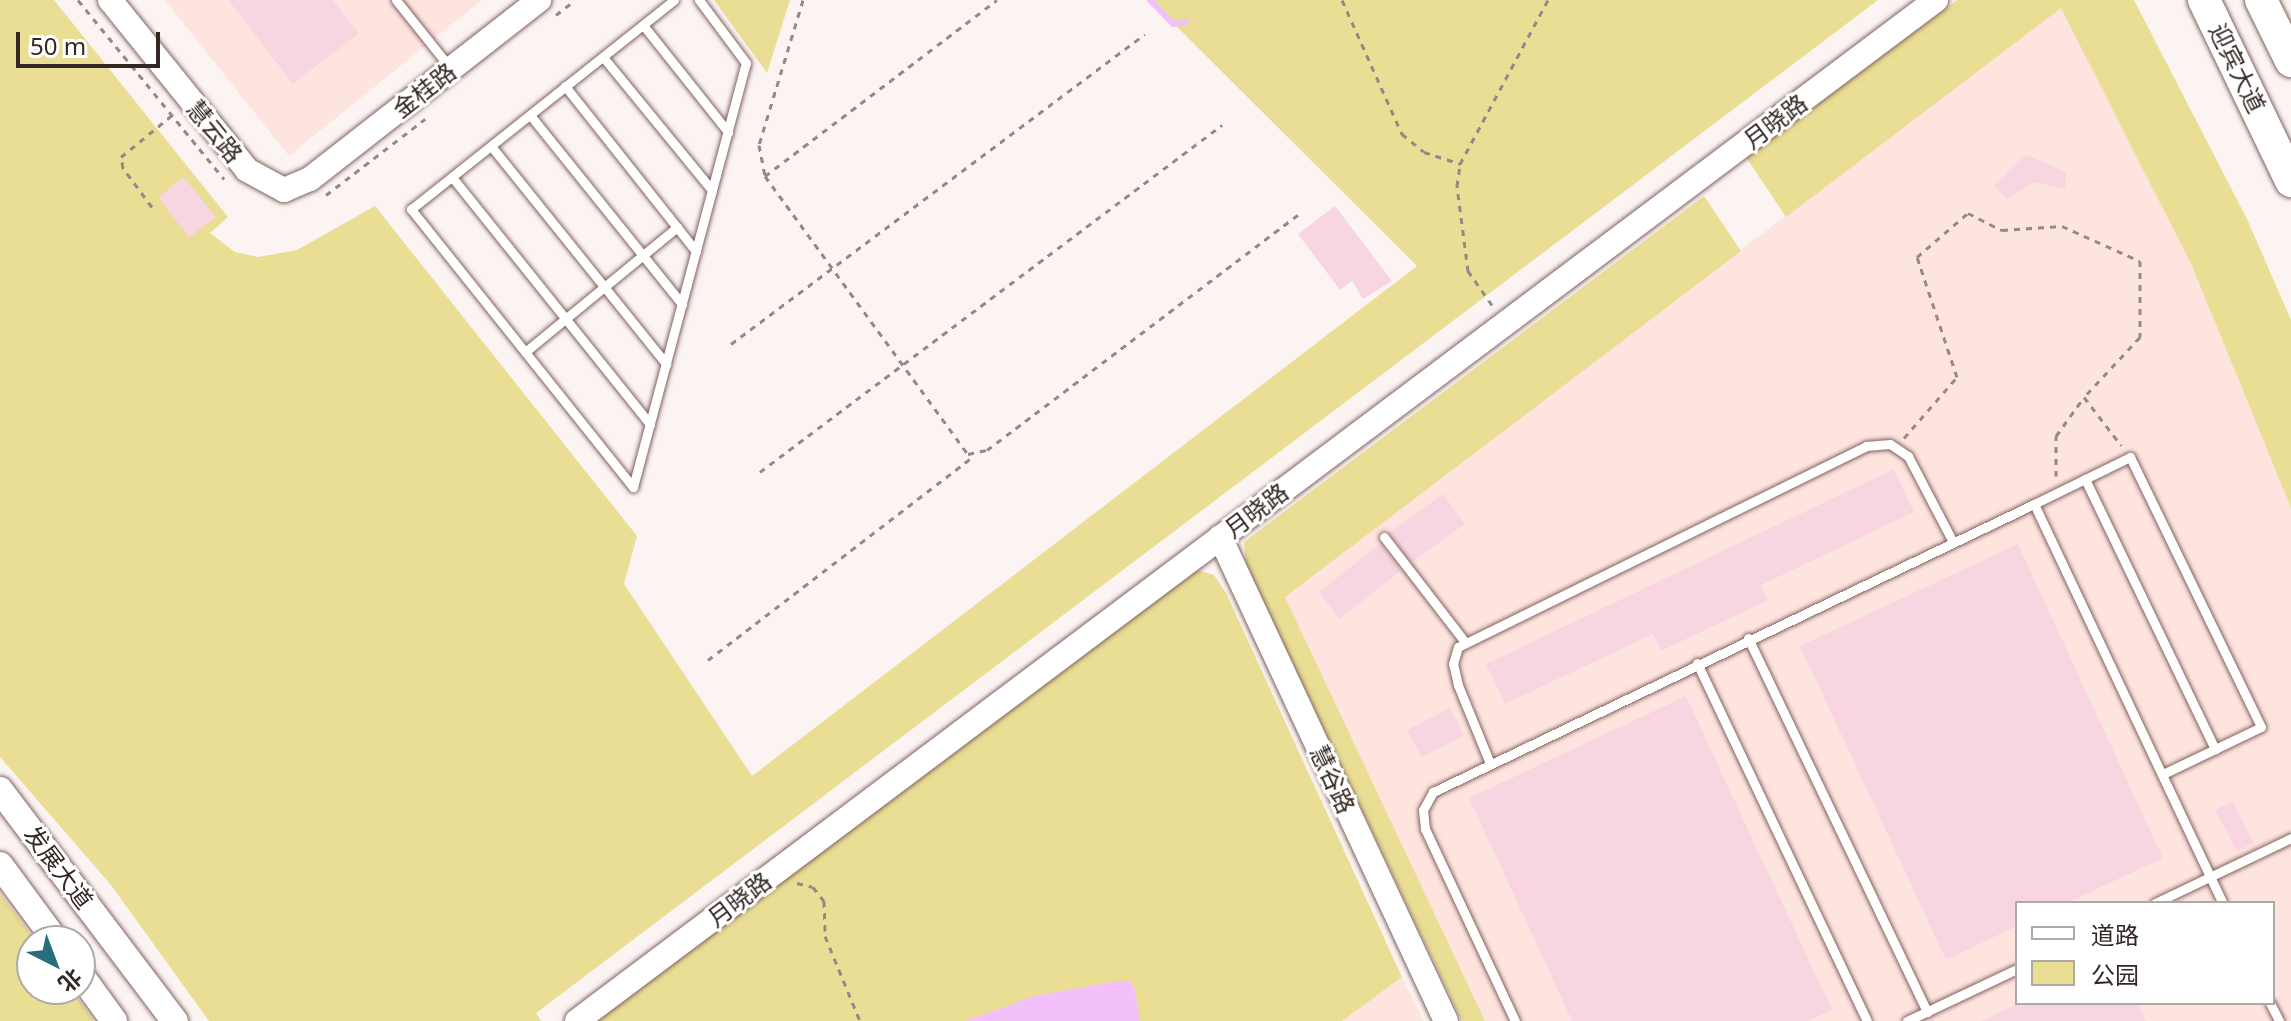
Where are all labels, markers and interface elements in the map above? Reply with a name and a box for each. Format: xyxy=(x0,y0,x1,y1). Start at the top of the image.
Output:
scale bar xyxy=(20,16,164,66)
street label: 迎宾大道 xyxy=(2204,19,2272,117)
text: 50 m xyxy=(30,29,86,62)
street label: 金桂路 xyxy=(387,56,461,124)
street label: 月晓路 xyxy=(1738,88,1812,154)
street label: 慧云路 xyxy=(181,94,249,168)
street label: 月晓路 xyxy=(1219,477,1293,543)
street label: 慧谷路 xyxy=(1305,740,1361,818)
street label: 发展大道 xyxy=(19,820,99,914)
street label: 月晓路 xyxy=(702,866,776,932)
legend xyxy=(2015,901,2275,1005)
text: 道路 xyxy=(2091,918,2139,951)
north arrow xyxy=(16,925,96,1005)
text: 公园 xyxy=(2091,958,2139,991)
text: 北 xyxy=(53,963,89,1000)

